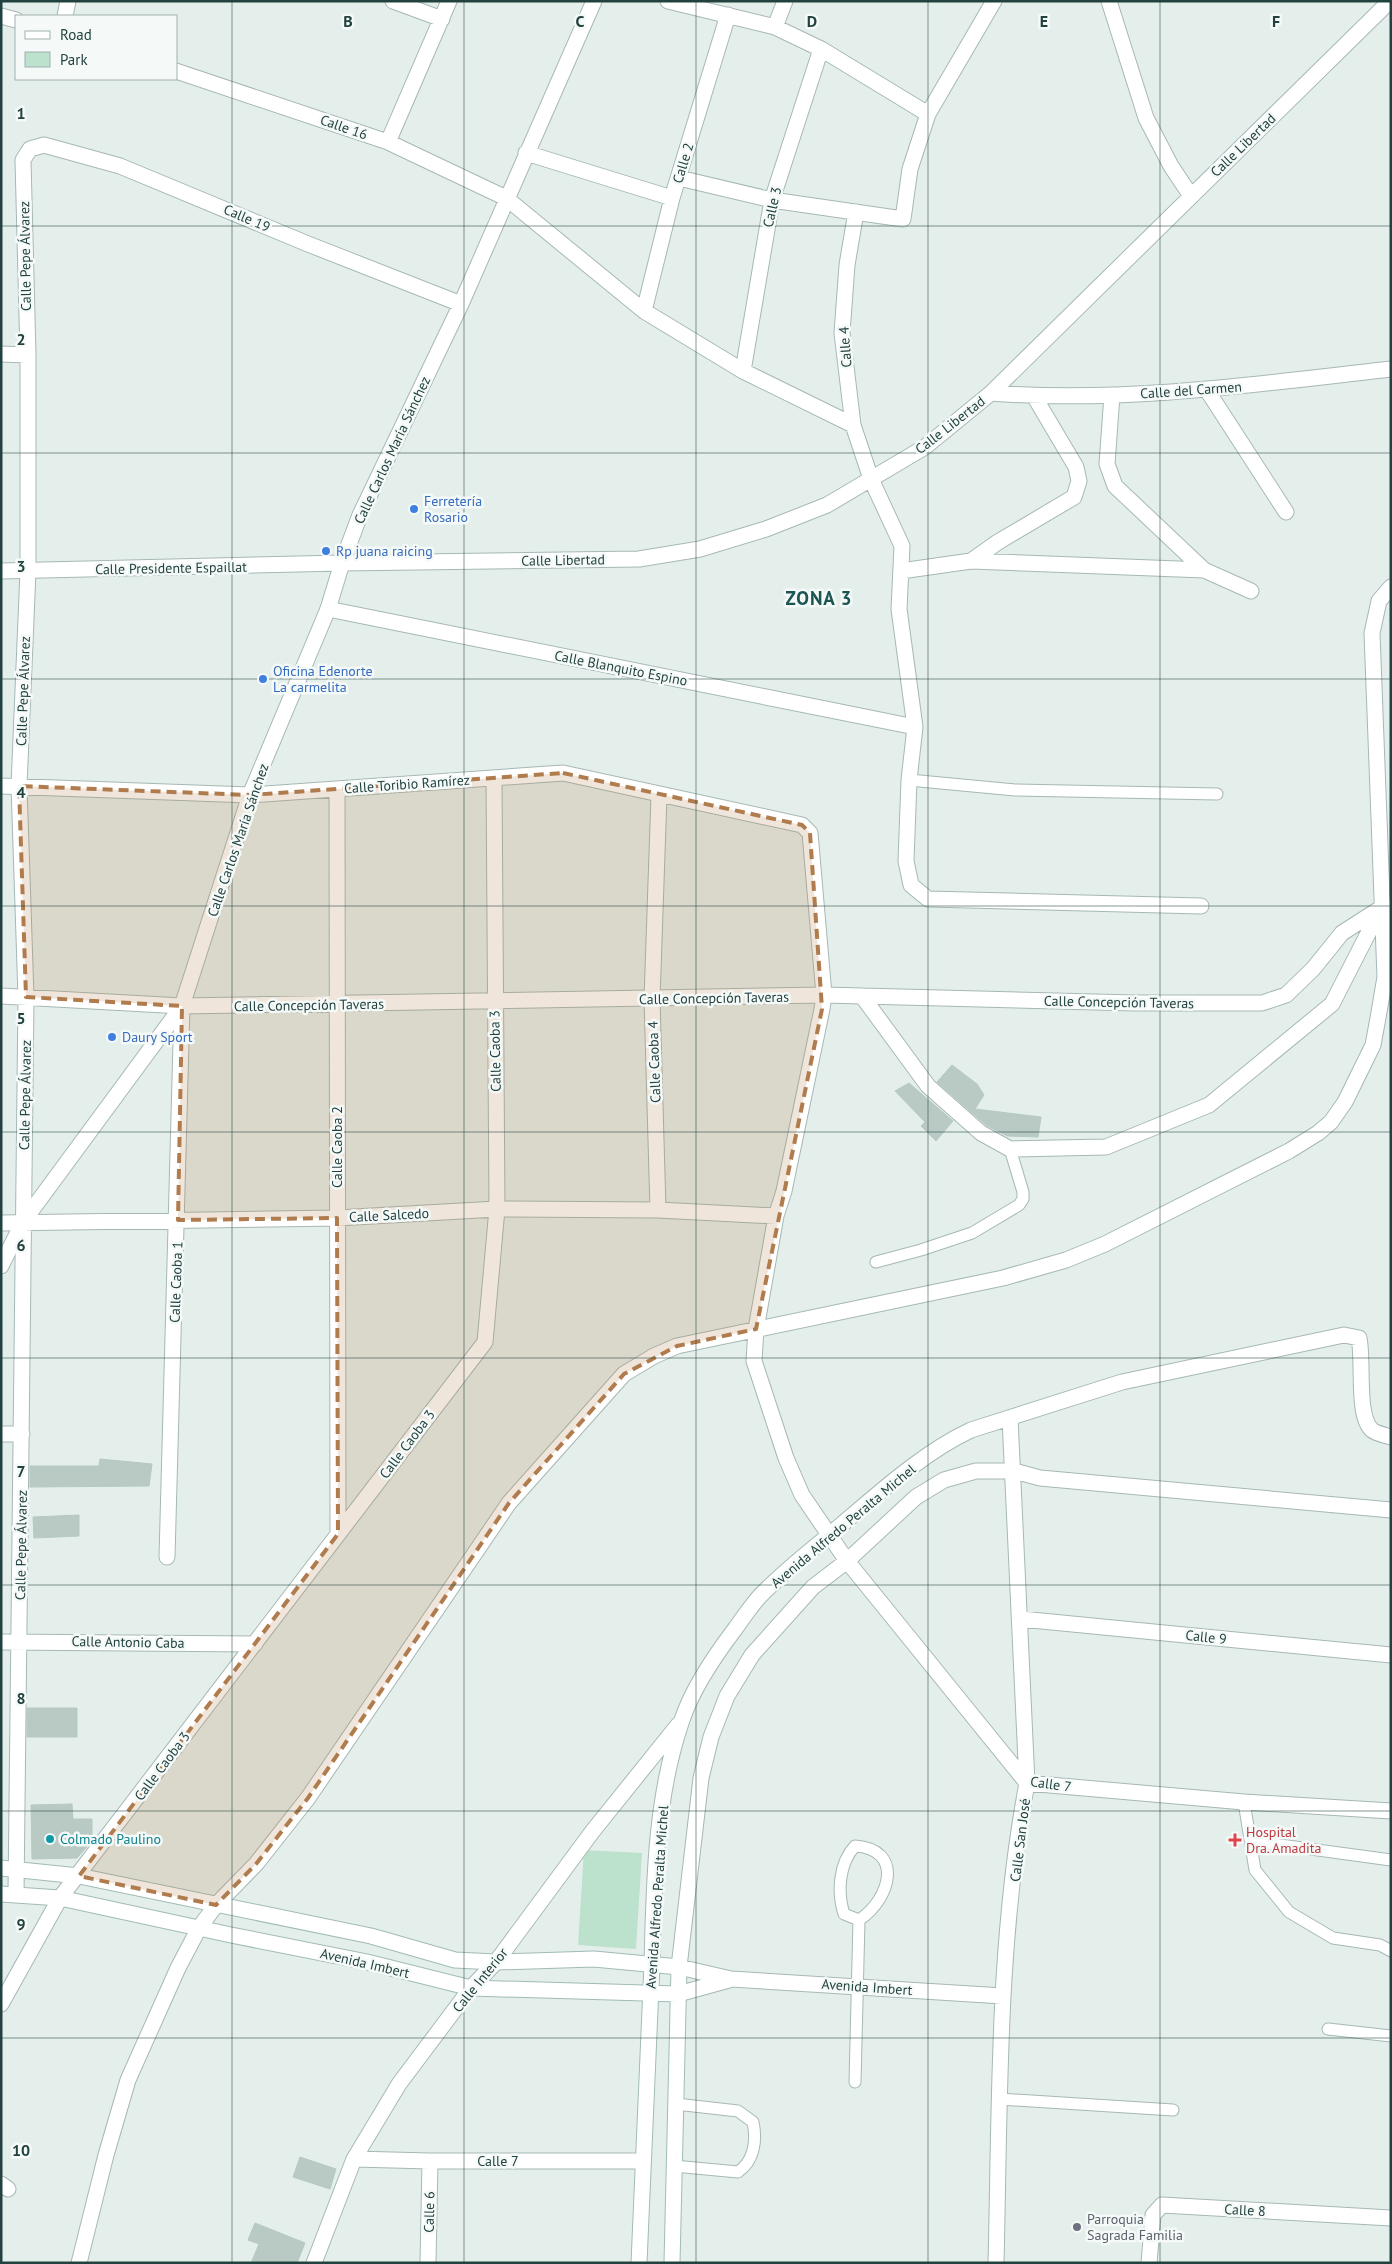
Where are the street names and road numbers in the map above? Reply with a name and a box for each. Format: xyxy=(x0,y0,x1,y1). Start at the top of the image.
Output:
street label: Calle Libertad xyxy=(1207,109,1279,181)
street label: Calle 16 xyxy=(318,111,370,143)
street label: Calle 2 xyxy=(668,141,698,185)
street label: Calle 3 xyxy=(759,185,785,229)
street label: Calle 19 xyxy=(221,200,273,236)
street label: Calle Pepe Álvarez xyxy=(15,201,35,311)
street label: Calle 4 xyxy=(835,325,855,368)
street label: Calle Carlos María Sánchez xyxy=(350,373,434,527)
street label: Calle del Carmen xyxy=(1140,377,1242,403)
street label: Calle Libertad xyxy=(911,392,989,458)
street label: Calle Libertad xyxy=(521,550,605,570)
street label: Calle Presidente Espaillat xyxy=(95,558,247,578)
street label: Calle Pepe Álvarez xyxy=(12,636,34,746)
street label: Calle Blanquito Espino xyxy=(553,646,689,690)
street label: Calle Carlos María Sánchez xyxy=(203,761,273,919)
street label: Calle Toribio Ramírez xyxy=(343,771,471,797)
street label: Calle Concepción Taveras xyxy=(639,988,789,1008)
street label: Calle Concepción Taveras xyxy=(1044,992,1194,1012)
street label: Calle Concepción Taveras xyxy=(234,995,384,1015)
street label: Calle Caoba 3 xyxy=(485,1010,505,1092)
street label: Calle Caoba 4 xyxy=(644,1020,664,1103)
street label: Calle Pepe Álvarez xyxy=(15,1040,35,1150)
street label: Calle Caoba 2 xyxy=(328,1106,346,1188)
street label: Calle Salcedo xyxy=(348,1204,430,1226)
street label: Calle Caoba 1 xyxy=(166,1241,186,1323)
street label: Calle Caoba 3 xyxy=(375,1406,439,1482)
street label: Avenida Alfredo Peralta Michel xyxy=(767,1460,919,1592)
street label: Calle Pepe Álvarez xyxy=(11,1490,31,1600)
street label: Calle 9 xyxy=(1184,1626,1228,1648)
street label: Calle Antonio Caba xyxy=(71,1632,185,1652)
street label: Calle Caoba 3 xyxy=(130,1728,194,1804)
street label: Calle 7 xyxy=(1029,1772,1073,1796)
street label: Calle San José xyxy=(1006,1797,1034,1883)
street label: Avenida Alfredo Peralta Michel xyxy=(642,1805,672,1989)
street label: Avenida Imbert xyxy=(319,1944,412,1982)
street label: Calle Interior xyxy=(448,1944,512,2016)
street label: Avenida Imbert xyxy=(821,1975,913,1999)
street label: Calle 7 xyxy=(477,2152,519,2170)
street label: Calle 6 xyxy=(420,2191,438,2233)
street label: Calle 8 xyxy=(1224,2200,1266,2220)

